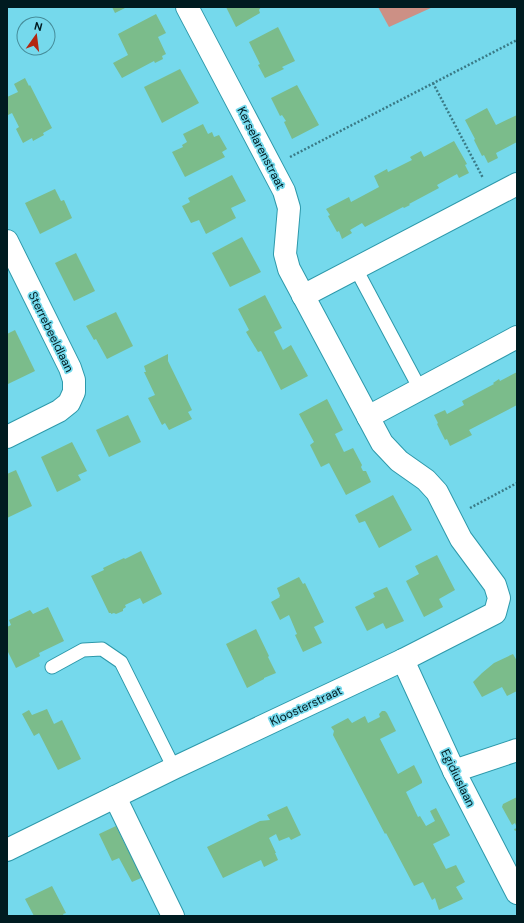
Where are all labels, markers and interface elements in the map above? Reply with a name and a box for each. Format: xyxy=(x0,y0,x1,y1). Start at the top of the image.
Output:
north arrow xyxy=(16,16,56,56)
text: N xyxy=(33,19,44,34)
street label: Kerselarenstraat xyxy=(233,104,289,192)
street label: Sterrebeeldlaan xyxy=(25,289,77,375)
street label: Kloosterstraat xyxy=(267,682,345,730)
street label: Egidiuslaan xyxy=(437,747,479,810)

